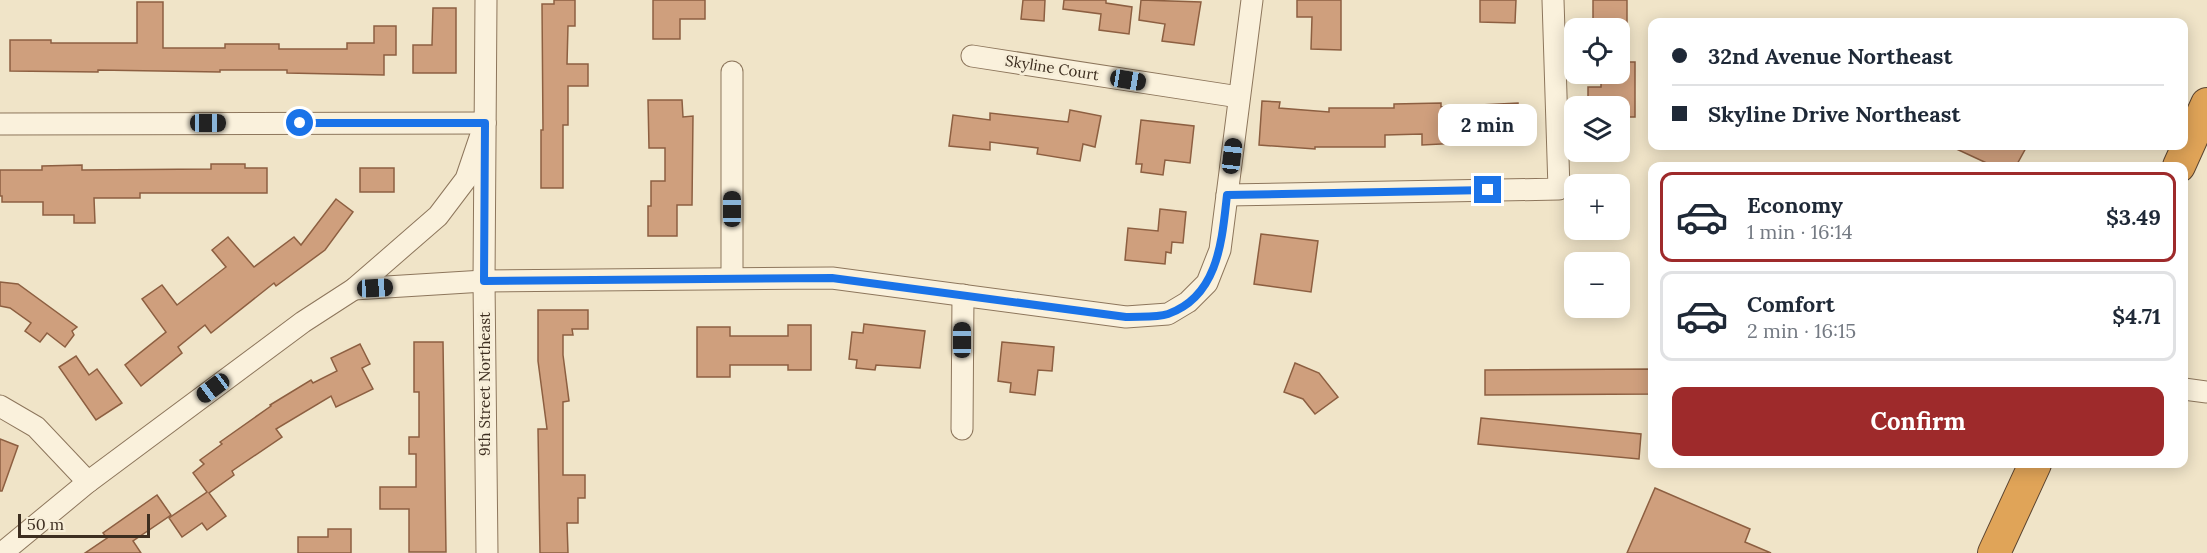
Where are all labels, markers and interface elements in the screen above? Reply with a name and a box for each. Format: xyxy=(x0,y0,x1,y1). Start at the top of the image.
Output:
map controls xyxy=(1564,18,1630,318)
button: locate xyxy=(1564,18,1630,84)
text: 32nd Avenue Northeast xyxy=(1708,42,1952,70)
street label: Skyline Court xyxy=(1004,51,1100,84)
car xyxy=(1109,68,1147,92)
button: layers xyxy=(1564,96,1630,162)
text: Skyline Drive Northeast xyxy=(1708,100,1961,128)
callout: 2 min xyxy=(1438,103,1538,145)
route start xyxy=(286,109,313,136)
text: 2 min xyxy=(1461,112,1514,137)
car xyxy=(190,114,226,132)
car xyxy=(1221,137,1243,175)
button: + xyxy=(1564,174,1630,240)
route end xyxy=(1474,176,1501,203)
icon: car xyxy=(1675,190,1729,244)
car xyxy=(723,191,741,227)
text: Economy xyxy=(1747,191,1843,219)
text: $3.49 xyxy=(2106,203,2161,231)
text: 1 min · 16:14 xyxy=(1747,219,1853,244)
button: − xyxy=(1564,252,1630,318)
car xyxy=(357,278,393,298)
icon: car xyxy=(1675,289,1729,343)
text: Comfort xyxy=(1747,290,1835,318)
text: $4.71 xyxy=(2112,302,2161,330)
street label: 9th Street Northeast xyxy=(475,312,494,456)
text: 2 min · 16:15 xyxy=(1747,318,1856,343)
car xyxy=(953,322,971,358)
car xyxy=(193,370,233,406)
button: Confirm xyxy=(1672,387,2164,456)
scale bar xyxy=(18,511,150,538)
text: 50 m xyxy=(27,514,64,534)

